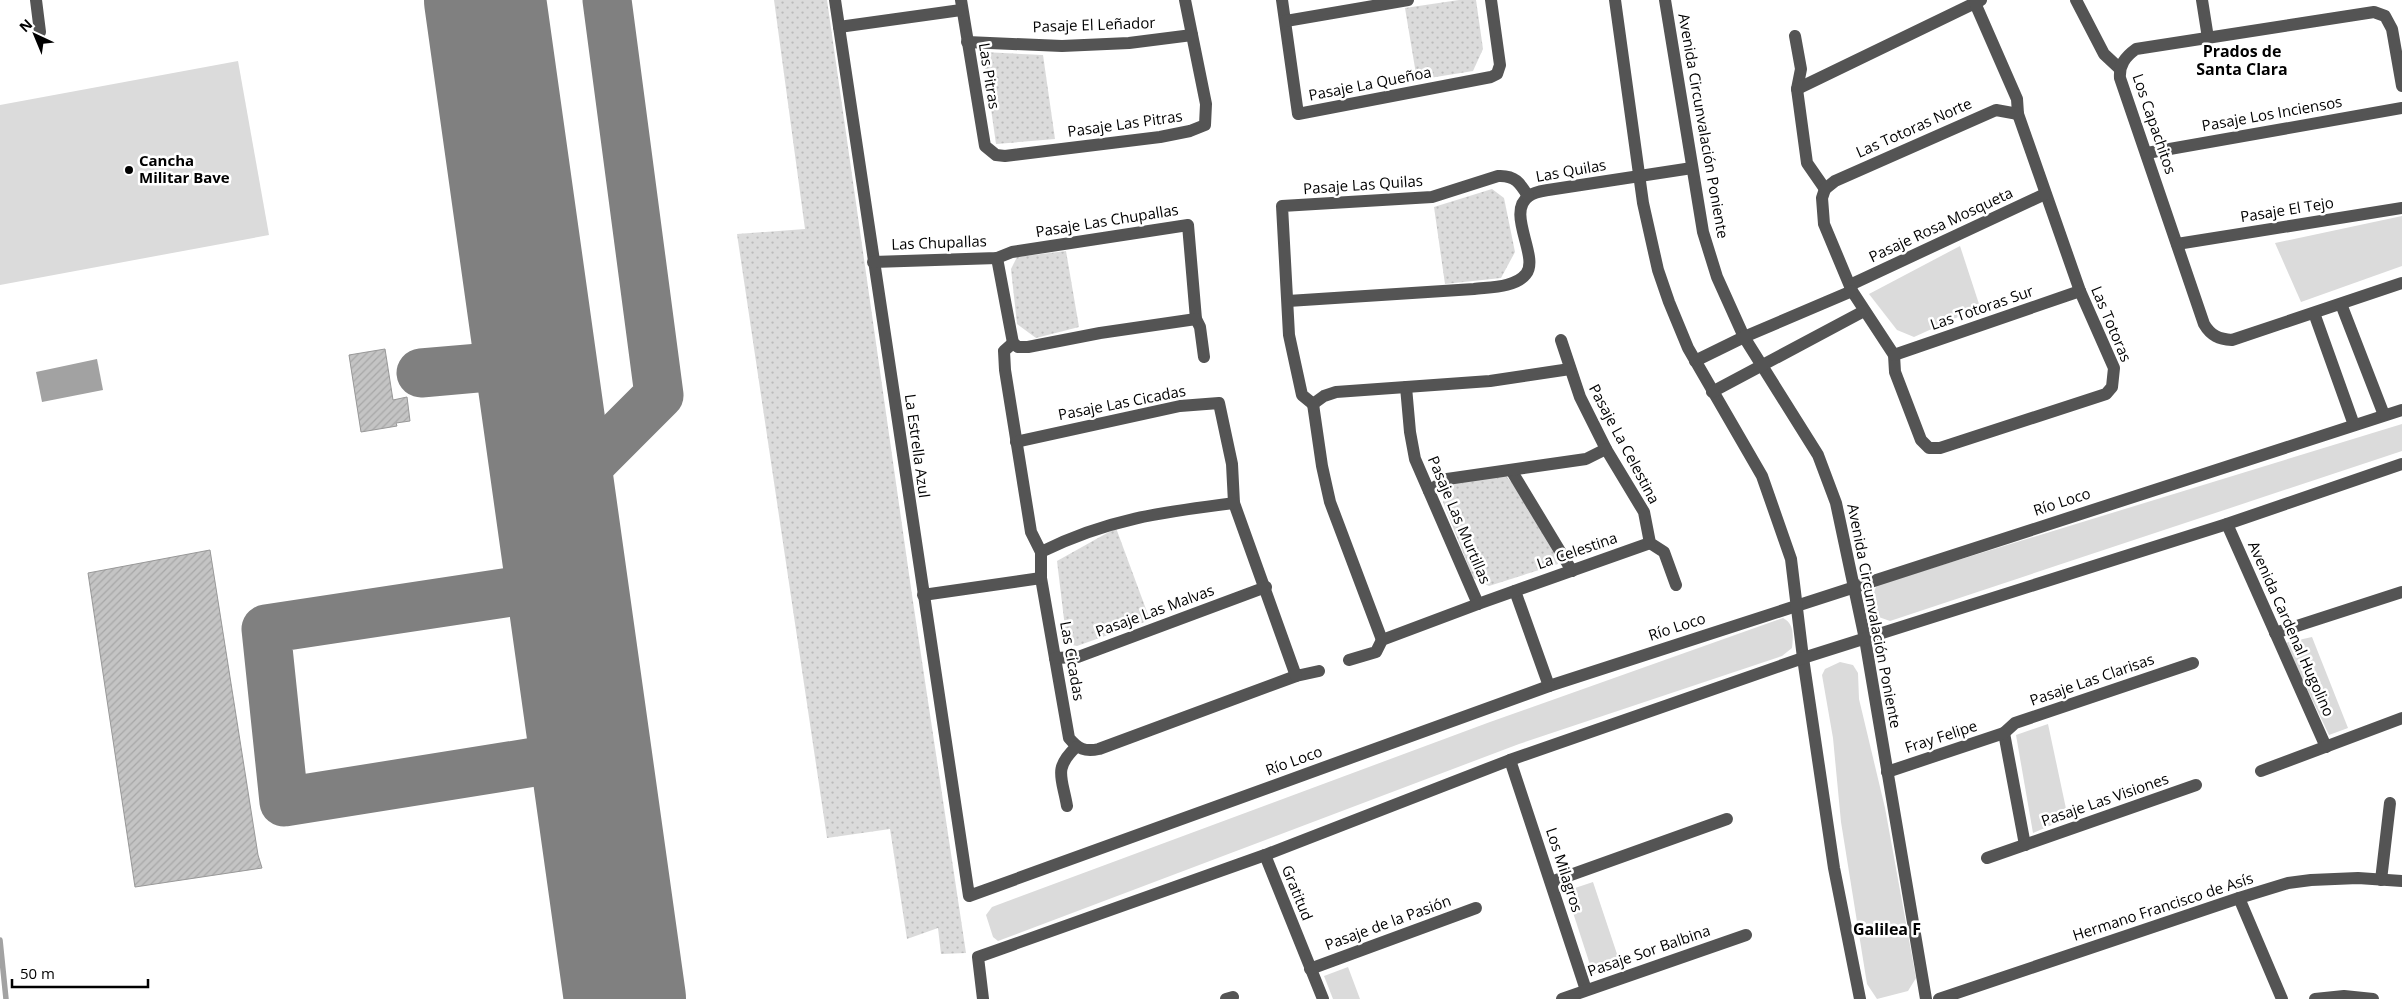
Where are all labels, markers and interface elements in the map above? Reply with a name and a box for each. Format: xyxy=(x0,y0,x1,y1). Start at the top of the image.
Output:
north arrow xyxy=(10,10,60,60)
street label: Pasaje El Leñador xyxy=(1032,12,1156,36)
street label: Avenida Circunvalación Poniente xyxy=(1674,12,1734,240)
text: N xyxy=(15,14,36,36)
district label: Prados de Santa Clara xyxy=(2196,40,2288,80)
street label: Las Pitras xyxy=(975,41,1005,110)
street label: Pasaje La Queñoa xyxy=(1307,61,1433,105)
street label: Los Capachitos xyxy=(2128,71,2181,177)
street label: Pasaje Los Inciensos xyxy=(2200,91,2344,135)
street label: Las Totoras Norte xyxy=(1853,93,1975,162)
street label: Pasaje Las Pitras xyxy=(1066,105,1184,141)
place label: Cancha Militar Bave xyxy=(139,150,230,187)
street label: Las Quilas xyxy=(1534,154,1608,186)
marker: Cancha Militar Bave xyxy=(123,164,135,176)
street label: Pasaje Las Quilas xyxy=(1302,170,1424,198)
street label: Pasaje Rosa Mosqueta xyxy=(1865,182,2016,266)
street label: Pasaje El Tejo xyxy=(2239,192,2335,226)
street label: Pasaje Las Chupallas xyxy=(1034,199,1180,241)
street label: Las Chupallas xyxy=(891,230,987,254)
street label: Las Totoras Sur xyxy=(1927,280,2036,334)
street label: Las Totoras xyxy=(2087,283,2137,365)
street label: Pasaje Las Cicadas xyxy=(1056,380,1187,424)
street label: Pasaje La Celestina xyxy=(1585,380,1665,507)
street label: La Estrella Azul xyxy=(901,393,935,499)
street label: Pasaje Las Murtillas xyxy=(1424,453,1496,587)
street label: Río Loco xyxy=(2031,482,2093,520)
street label: Avenida Circunvalación Poniente xyxy=(1843,502,1907,730)
street label: La Celestina xyxy=(1534,527,1620,573)
street label: Avenida Cardenal Hugolino xyxy=(2244,538,2340,719)
street label: Pasaje Las Malvas xyxy=(1093,579,1217,641)
street label: Río Loco xyxy=(1646,607,1708,645)
street label: Las Cicadas xyxy=(1056,619,1090,702)
street label: Pasaje Las Clarisas xyxy=(2027,648,2157,710)
street label: Fray Felipe xyxy=(1902,715,1979,757)
street label: Río Loco xyxy=(1263,741,1325,780)
street label: Pasaje Las Visiones xyxy=(2038,768,2171,830)
street label: Los Milagros xyxy=(1542,825,1588,915)
street label: Gratitud xyxy=(1278,862,1318,923)
street label: Hermano Francisco de Asís xyxy=(2070,867,2255,945)
street label: Pasaje de la Pasión xyxy=(1322,890,1454,954)
district label: Galilea F xyxy=(1853,918,1921,940)
street label: Pasaje Sor Balbina xyxy=(1585,920,1713,980)
scale bar xyxy=(12,956,149,988)
text: 50 m xyxy=(20,963,55,983)

